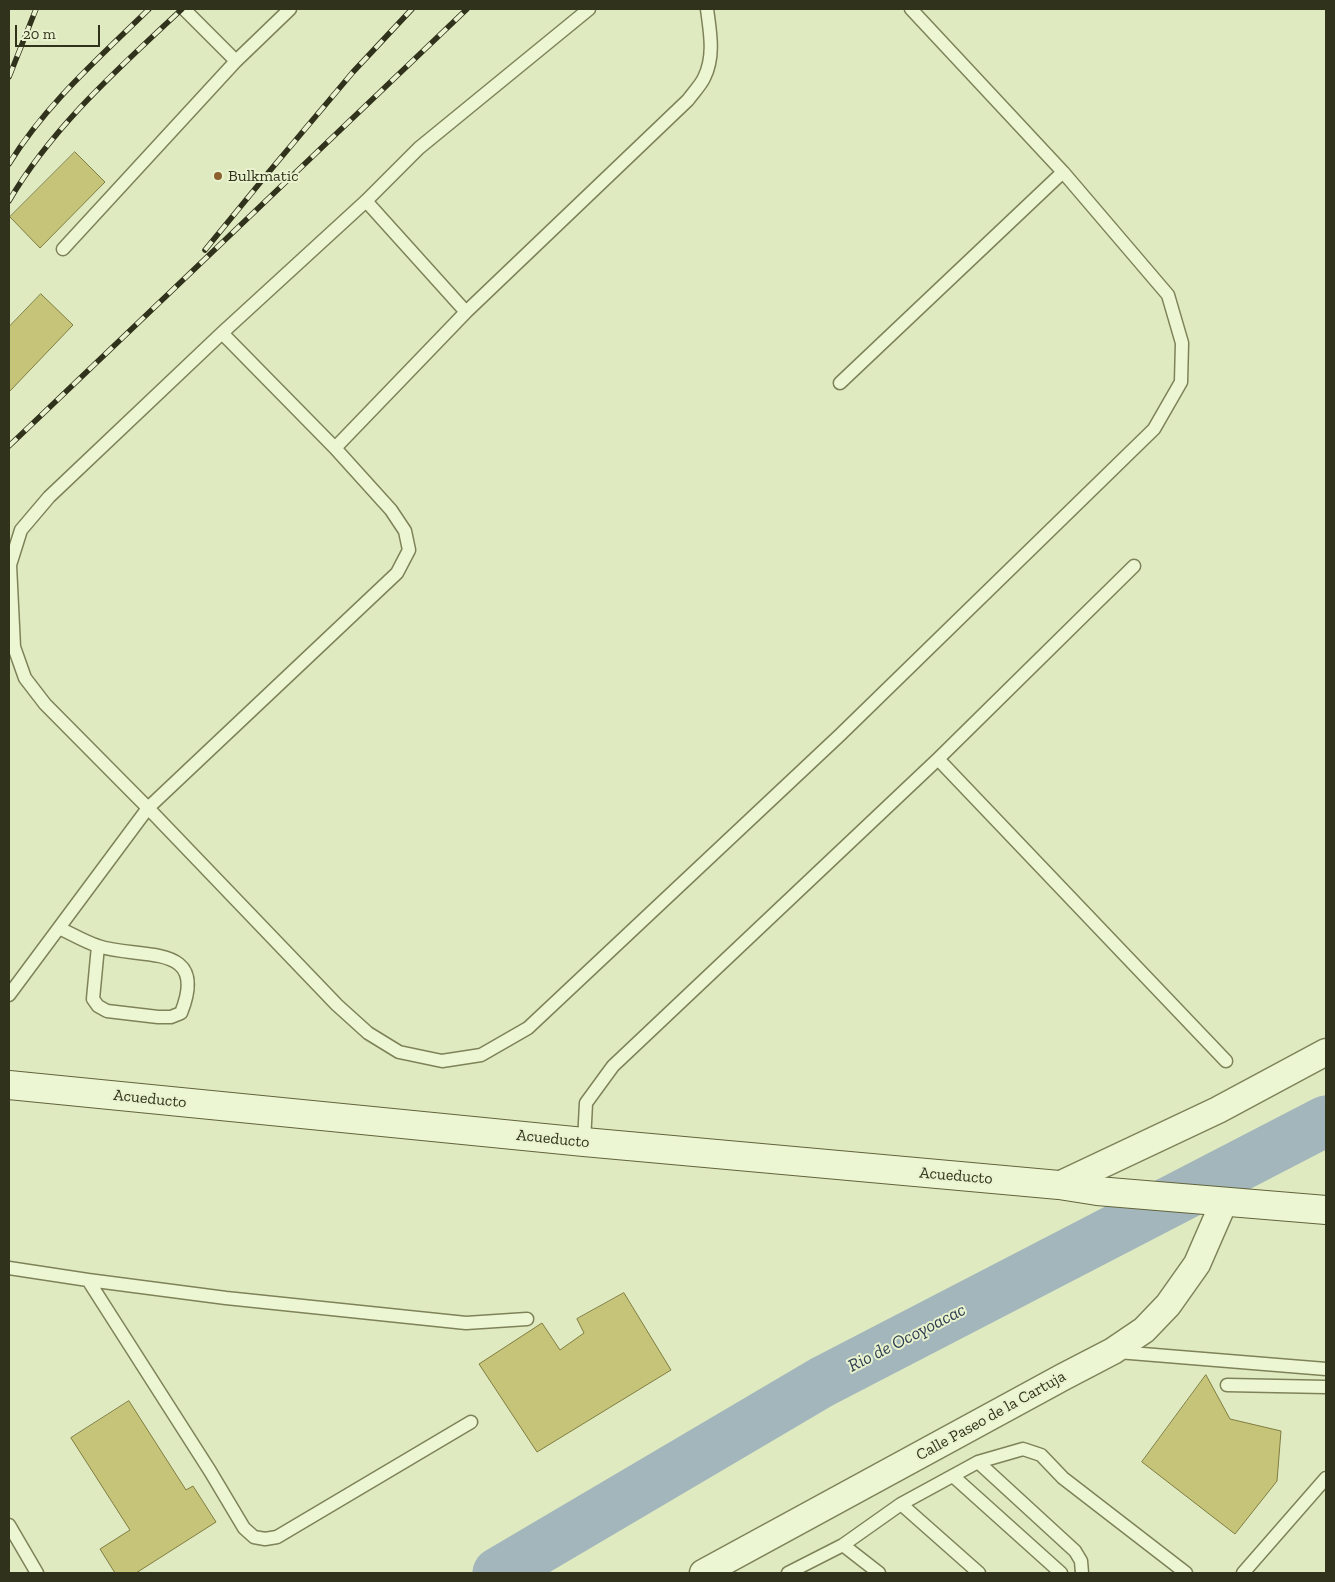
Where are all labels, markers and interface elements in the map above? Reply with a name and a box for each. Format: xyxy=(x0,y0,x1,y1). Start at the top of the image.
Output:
scale bar xyxy=(18,15,102,47)
text: 20 m xyxy=(23,25,56,43)
place label: Bulkmatic xyxy=(228,166,299,186)
marker: Bulkmatic xyxy=(212,170,224,182)
street label: Acueducto xyxy=(113,1086,187,1112)
street label: Acueducto xyxy=(516,1126,590,1152)
street label: Acueducto xyxy=(919,1163,993,1189)
water label: Rio de Ocoyoacac xyxy=(845,1299,969,1377)
street label: Calle Paseo de la Cartuja xyxy=(913,1367,1069,1465)

